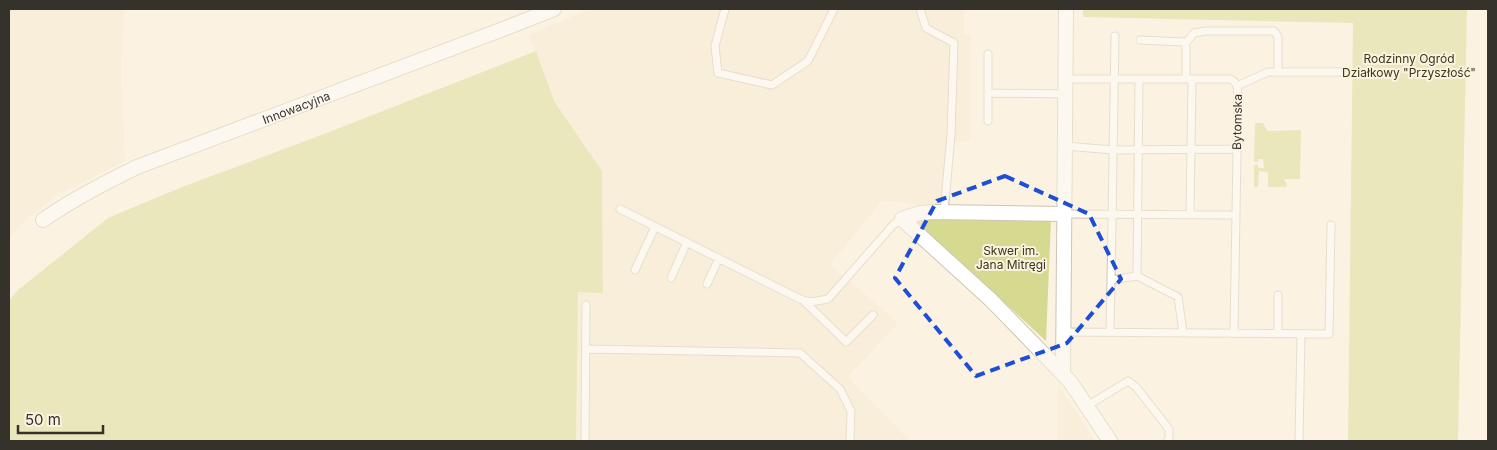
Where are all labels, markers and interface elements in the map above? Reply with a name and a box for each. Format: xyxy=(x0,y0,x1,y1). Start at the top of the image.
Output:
park label: Rodzinny Ogród Działkowy "Przyszłość" xyxy=(1342,51,1476,80)
street label: Innowacyjna xyxy=(260,88,332,127)
street label: Bytomska xyxy=(1229,94,1245,150)
park label: Skwer im. Jana Mitręgi xyxy=(976,243,1046,272)
scale bar xyxy=(18,402,102,434)
text: 50 m xyxy=(25,410,61,429)

